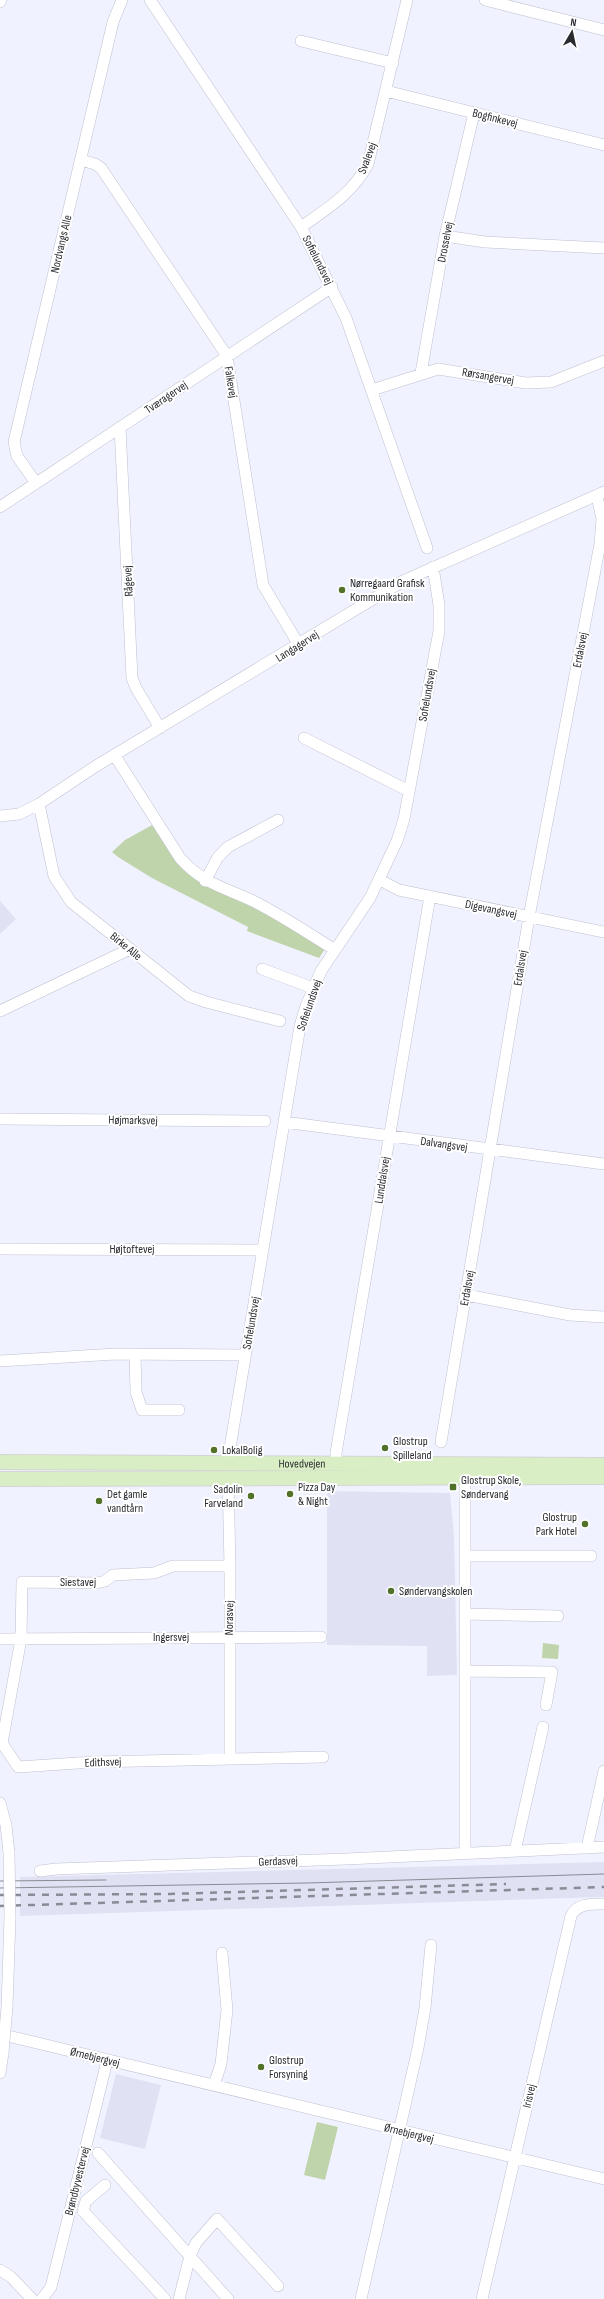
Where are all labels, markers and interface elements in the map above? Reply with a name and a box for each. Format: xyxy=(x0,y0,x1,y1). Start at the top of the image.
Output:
north arrow xyxy=(552,12,592,52)
text: N xyxy=(570,16,578,30)
street label: Bogfinkevej xyxy=(471,106,519,131)
street label: Svalevej xyxy=(355,140,380,176)
street label: Nordvangs Alle xyxy=(48,213,75,275)
street label: Drosselvej xyxy=(434,220,457,264)
street label: Sofielundsvej xyxy=(299,233,336,287)
street label: Falkevej xyxy=(221,365,240,399)
street label: Rørsangervej xyxy=(461,365,515,388)
street label: Tværagervej xyxy=(142,378,191,417)
street label: Rågevej xyxy=(120,565,137,597)
place label: Nørregaard Grafisk Kommunikation xyxy=(350,576,425,605)
marker: Nørregaard Grafisk Kommunikation xyxy=(337,585,347,595)
street label: Langagervej xyxy=(273,627,322,666)
street label: Erdalsvej xyxy=(570,631,591,669)
street label: Sofielundsvej xyxy=(415,668,440,723)
street label: Digevangsvej xyxy=(464,897,518,922)
street label: Birke Alle xyxy=(107,929,145,964)
street label: Erdalsvej xyxy=(510,949,531,987)
street label: Sofielundsvej xyxy=(294,978,325,1033)
street label: Højmarksvej xyxy=(108,1113,158,1128)
street label: Dalvangsvej xyxy=(419,1134,468,1155)
street label: Lunddalsvej xyxy=(371,1156,394,1205)
street label: Højtoftevej xyxy=(109,1242,155,1257)
street label: Erdalsvej xyxy=(457,1269,478,1307)
street label: Sofielundsvej xyxy=(239,1296,264,1351)
place label: Glostrup Spilleland xyxy=(393,1434,432,1463)
place label: LokalBolig xyxy=(222,1443,263,1458)
marker: Glostrup Spilleland xyxy=(380,1443,390,1453)
marker: LokalBolig xyxy=(209,1445,219,1455)
street label: Hovedvejen xyxy=(278,1456,325,1472)
place label: Glostrup Skole, Søndervang xyxy=(461,1473,521,1502)
place label: Pizza Day & Night xyxy=(298,1480,336,1509)
place label: Sadolin Farveland xyxy=(204,1482,243,1511)
marker: Glostrup Skole, Søndervang xyxy=(448,1482,458,1492)
place label: Det gamle vandtårn xyxy=(107,1487,147,1516)
marker: Pizza Day & Night xyxy=(285,1489,295,1499)
marker: Sadolin Farveland xyxy=(246,1491,256,1501)
marker: Det gamle vandtårn xyxy=(94,1496,104,1506)
place label: Glostrup Park Hotel xyxy=(536,1510,577,1539)
marker: Glostrup Park Hotel xyxy=(580,1519,590,1529)
street label: Siestavej xyxy=(60,1575,96,1590)
place label: Søndervangskolen xyxy=(399,1584,473,1599)
marker: Søndervangskolen xyxy=(386,1586,396,1596)
street label: Norasvej xyxy=(222,1600,237,1636)
street label: Ingersvej xyxy=(153,1630,189,1645)
street label: Edithsvej xyxy=(84,1754,122,1771)
street label: Gerdasvej xyxy=(258,1853,298,1870)
street label: Ørnebjergvej xyxy=(69,2044,121,2071)
place label: Glostrup Forsyning xyxy=(269,2053,308,2082)
marker: Glostrup Forsyning xyxy=(256,2062,266,2072)
street label: Irisvej xyxy=(519,2083,539,2109)
street label: Ørnebjergvej xyxy=(383,2120,435,2147)
street label: Brøndbyvestervej xyxy=(62,2145,93,2217)

